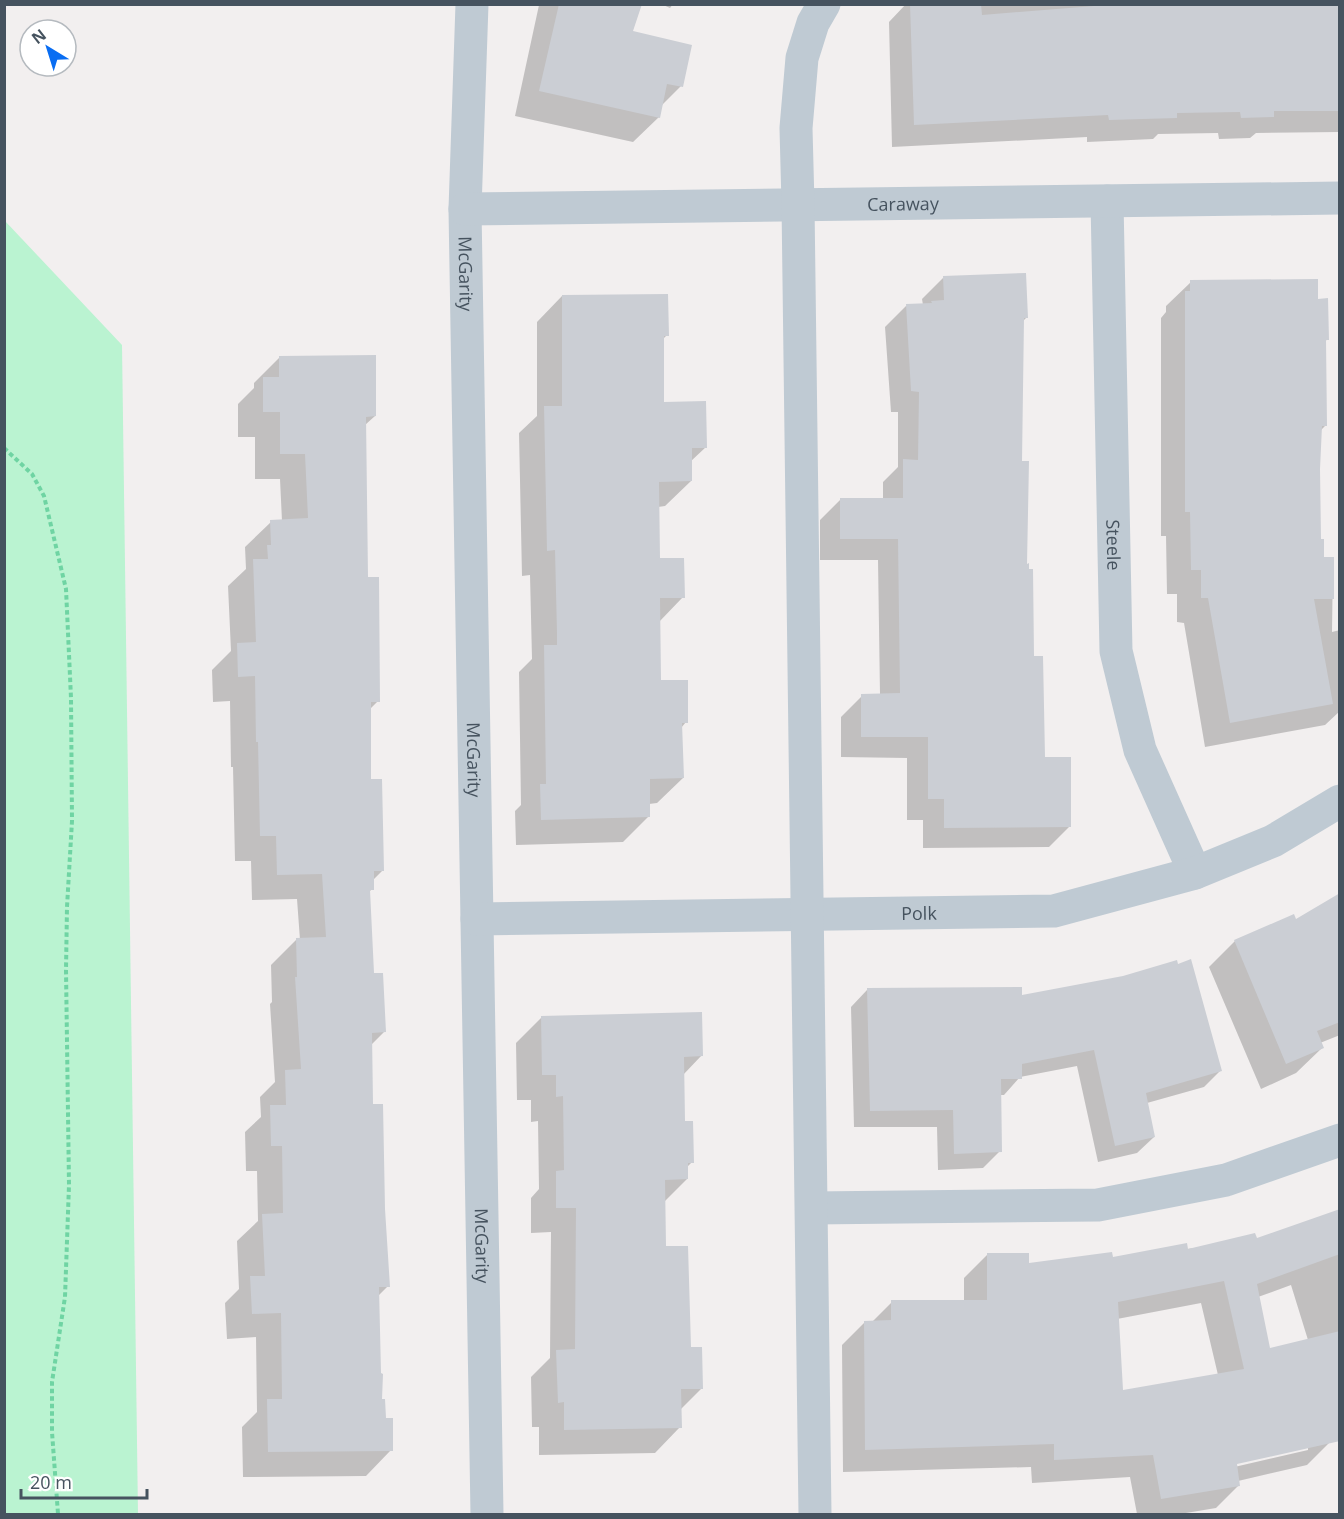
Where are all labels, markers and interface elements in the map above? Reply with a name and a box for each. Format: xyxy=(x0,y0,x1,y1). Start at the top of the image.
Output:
north arrow xyxy=(18,18,78,78)
text: N xyxy=(27,24,51,49)
street label: Caraway xyxy=(867,191,940,216)
street label: McGarity xyxy=(453,236,479,313)
street label: Steele xyxy=(1101,519,1126,571)
street label: McGarity xyxy=(462,722,487,799)
street label: Polk xyxy=(901,901,937,925)
street label: McGarity xyxy=(470,1208,495,1285)
scale bar xyxy=(21,1462,147,1500)
text: 20 m xyxy=(30,1470,72,1494)

